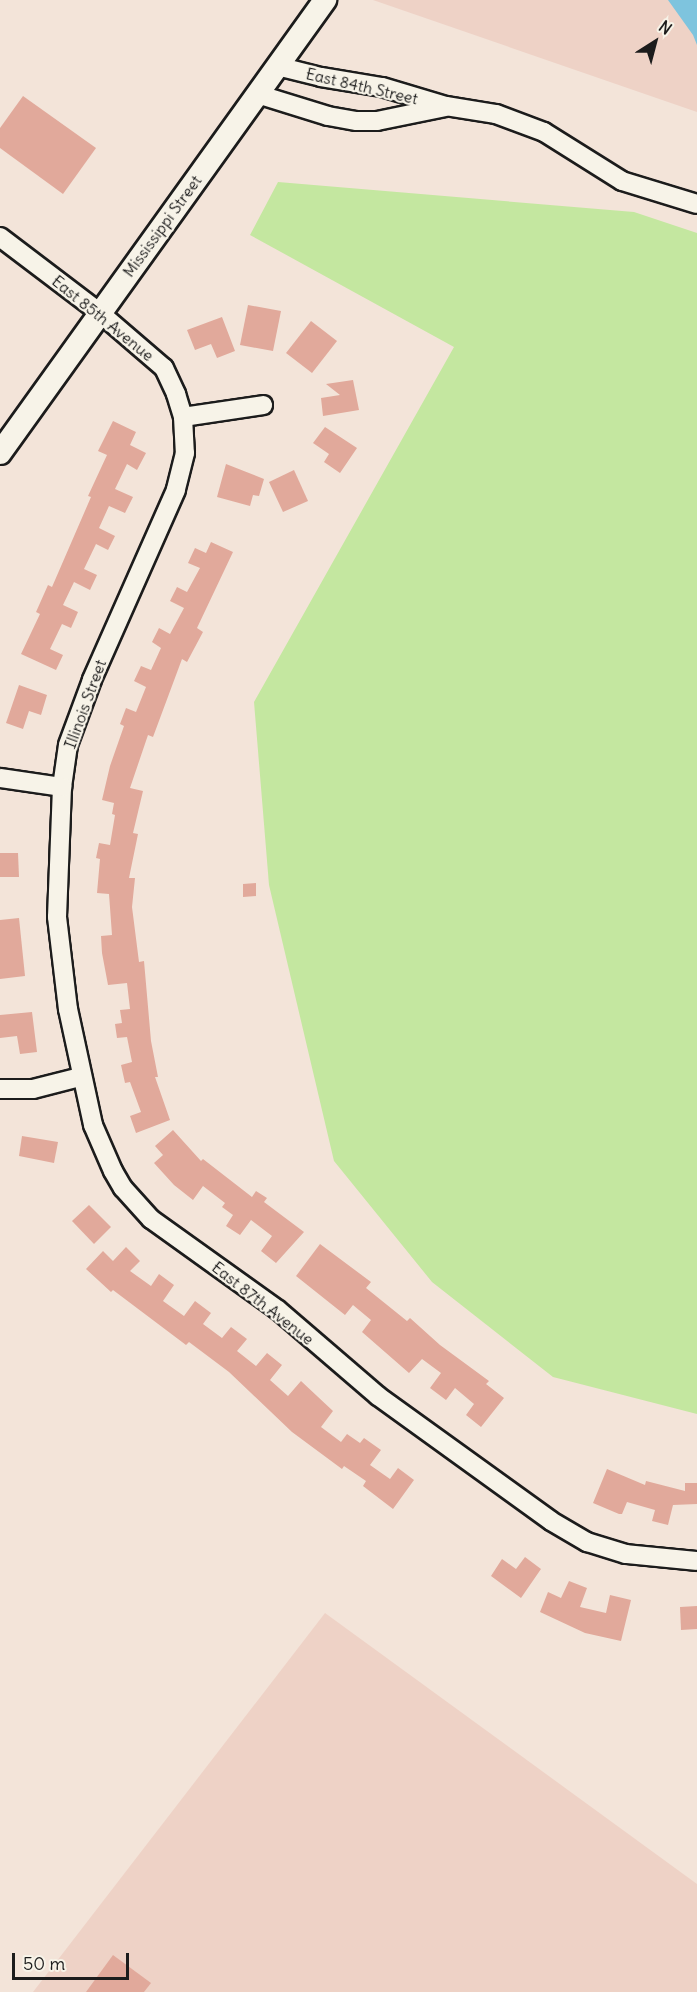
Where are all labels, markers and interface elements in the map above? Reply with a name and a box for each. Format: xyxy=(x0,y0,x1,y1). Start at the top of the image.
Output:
north arrow xyxy=(625,12,685,72)
text: N xyxy=(655,16,676,39)
street label: East 84th Street xyxy=(304,64,420,108)
street label: Mississippi Street xyxy=(119,171,205,281)
street label: East 85th Avenue xyxy=(48,271,158,365)
street label: Illinois Street xyxy=(60,657,110,751)
street label: East 87th Avenue xyxy=(208,1257,318,1349)
scale bar xyxy=(15,1941,132,1979)
text: 50 m xyxy=(23,1952,65,1975)

